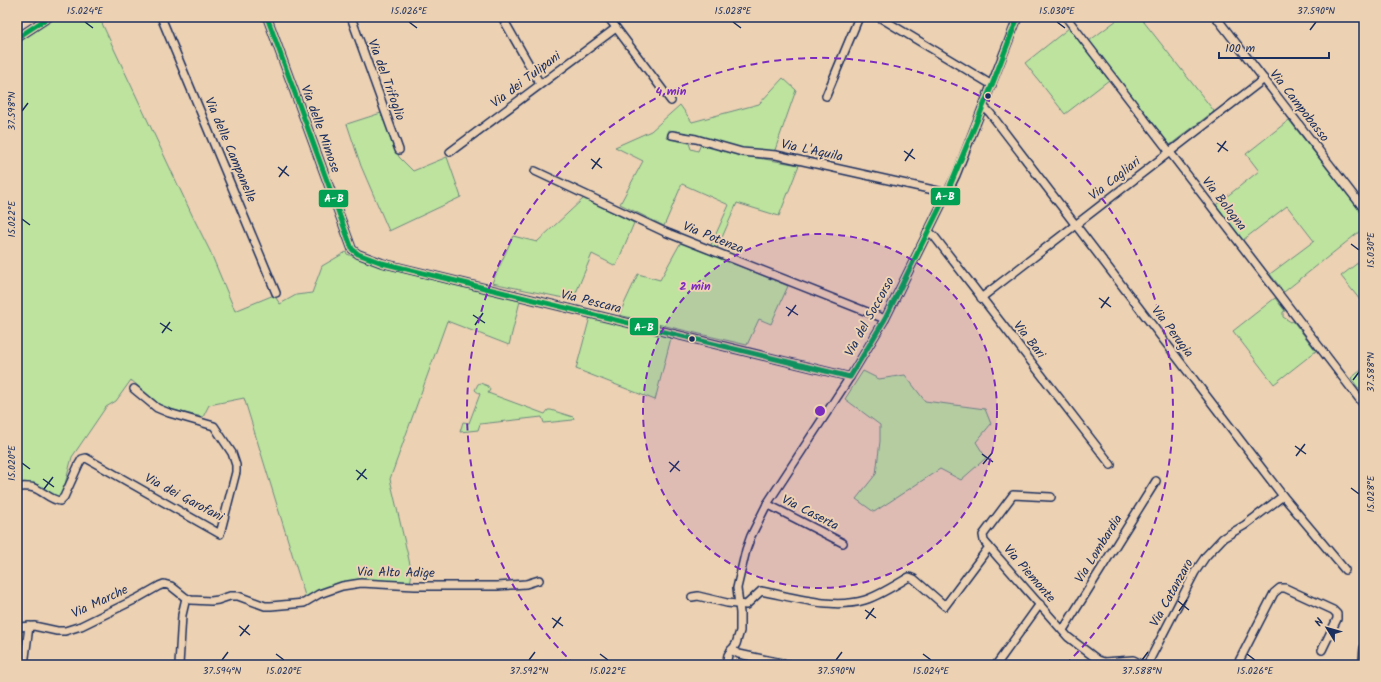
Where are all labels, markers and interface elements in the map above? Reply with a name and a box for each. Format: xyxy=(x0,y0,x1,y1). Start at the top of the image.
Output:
text: 15.024°E xyxy=(67,3,104,19)
text: 15.026°E xyxy=(391,3,428,19)
text: 15.028°E xyxy=(715,3,753,19)
text: 15.030°E xyxy=(1039,3,1076,19)
text: 37.590°N xyxy=(1297,3,1335,19)
scale bar xyxy=(1219,34,1329,60)
street label: Via del Trifoglio xyxy=(362,36,411,124)
text: 100 m xyxy=(1225,39,1256,58)
street label: Via dei Tulipani xyxy=(486,46,566,114)
street label: Via Campobasso xyxy=(1264,65,1334,147)
street label: Via delle Mimose xyxy=(294,82,346,176)
text: 4 min xyxy=(656,82,687,101)
text: 37.598°N xyxy=(4,91,20,131)
unlabelled marker xyxy=(983,91,993,101)
street label: Via delle Campanelle xyxy=(198,94,262,206)
street label: Via L'Aquila xyxy=(779,134,845,168)
street label: Via Cagliari xyxy=(1084,151,1146,206)
street label: Via Bologna xyxy=(1196,172,1252,236)
line badge: A-B xyxy=(930,187,961,206)
text: A-B xyxy=(935,188,955,206)
line badge: A-B xyxy=(318,189,349,208)
text: A-B xyxy=(324,190,344,208)
text: 15.022°E xyxy=(4,199,20,237)
street label: Via Potenza xyxy=(679,216,747,260)
text: 15.030°E xyxy=(1363,231,1379,268)
street label: Via del Soccorso xyxy=(839,273,901,361)
text: 2 min xyxy=(679,277,711,296)
street label: Via Pescara xyxy=(558,284,624,320)
street label: Via Perugia xyxy=(1146,302,1198,362)
line badge: A-B xyxy=(629,317,659,336)
street label: Via Bari xyxy=(1007,317,1051,364)
text: A-B xyxy=(634,319,654,337)
unlabelled marker xyxy=(687,334,697,344)
text: 37.588°N xyxy=(1363,352,1379,392)
centre of rings xyxy=(813,404,827,418)
text: 15.020°E xyxy=(4,444,20,481)
street label: Via dei Garofani xyxy=(141,468,228,528)
text: 15.028°E xyxy=(1363,474,1379,512)
street label: Via Caserta xyxy=(778,490,842,536)
street label: Via Lombardia xyxy=(1070,511,1128,587)
street label: Via Piemonte xyxy=(998,540,1060,608)
street label: Via Catanzaro xyxy=(1145,555,1199,631)
street label: Via Alto Adige xyxy=(357,562,435,584)
street label: Via Marche xyxy=(68,580,132,624)
north arrow xyxy=(1307,608,1347,648)
text: N xyxy=(1311,614,1329,631)
text: 37.594°N xyxy=(203,663,242,679)
text: 15.020°E xyxy=(266,663,303,679)
text: 37.592°N xyxy=(510,663,549,679)
text: 15.022°E xyxy=(590,663,628,679)
text: 37.590°N xyxy=(817,663,855,679)
text: 15.024°E xyxy=(913,663,950,679)
text: 37.588°N xyxy=(1122,663,1162,679)
text: 15.026°E xyxy=(1237,663,1274,679)

